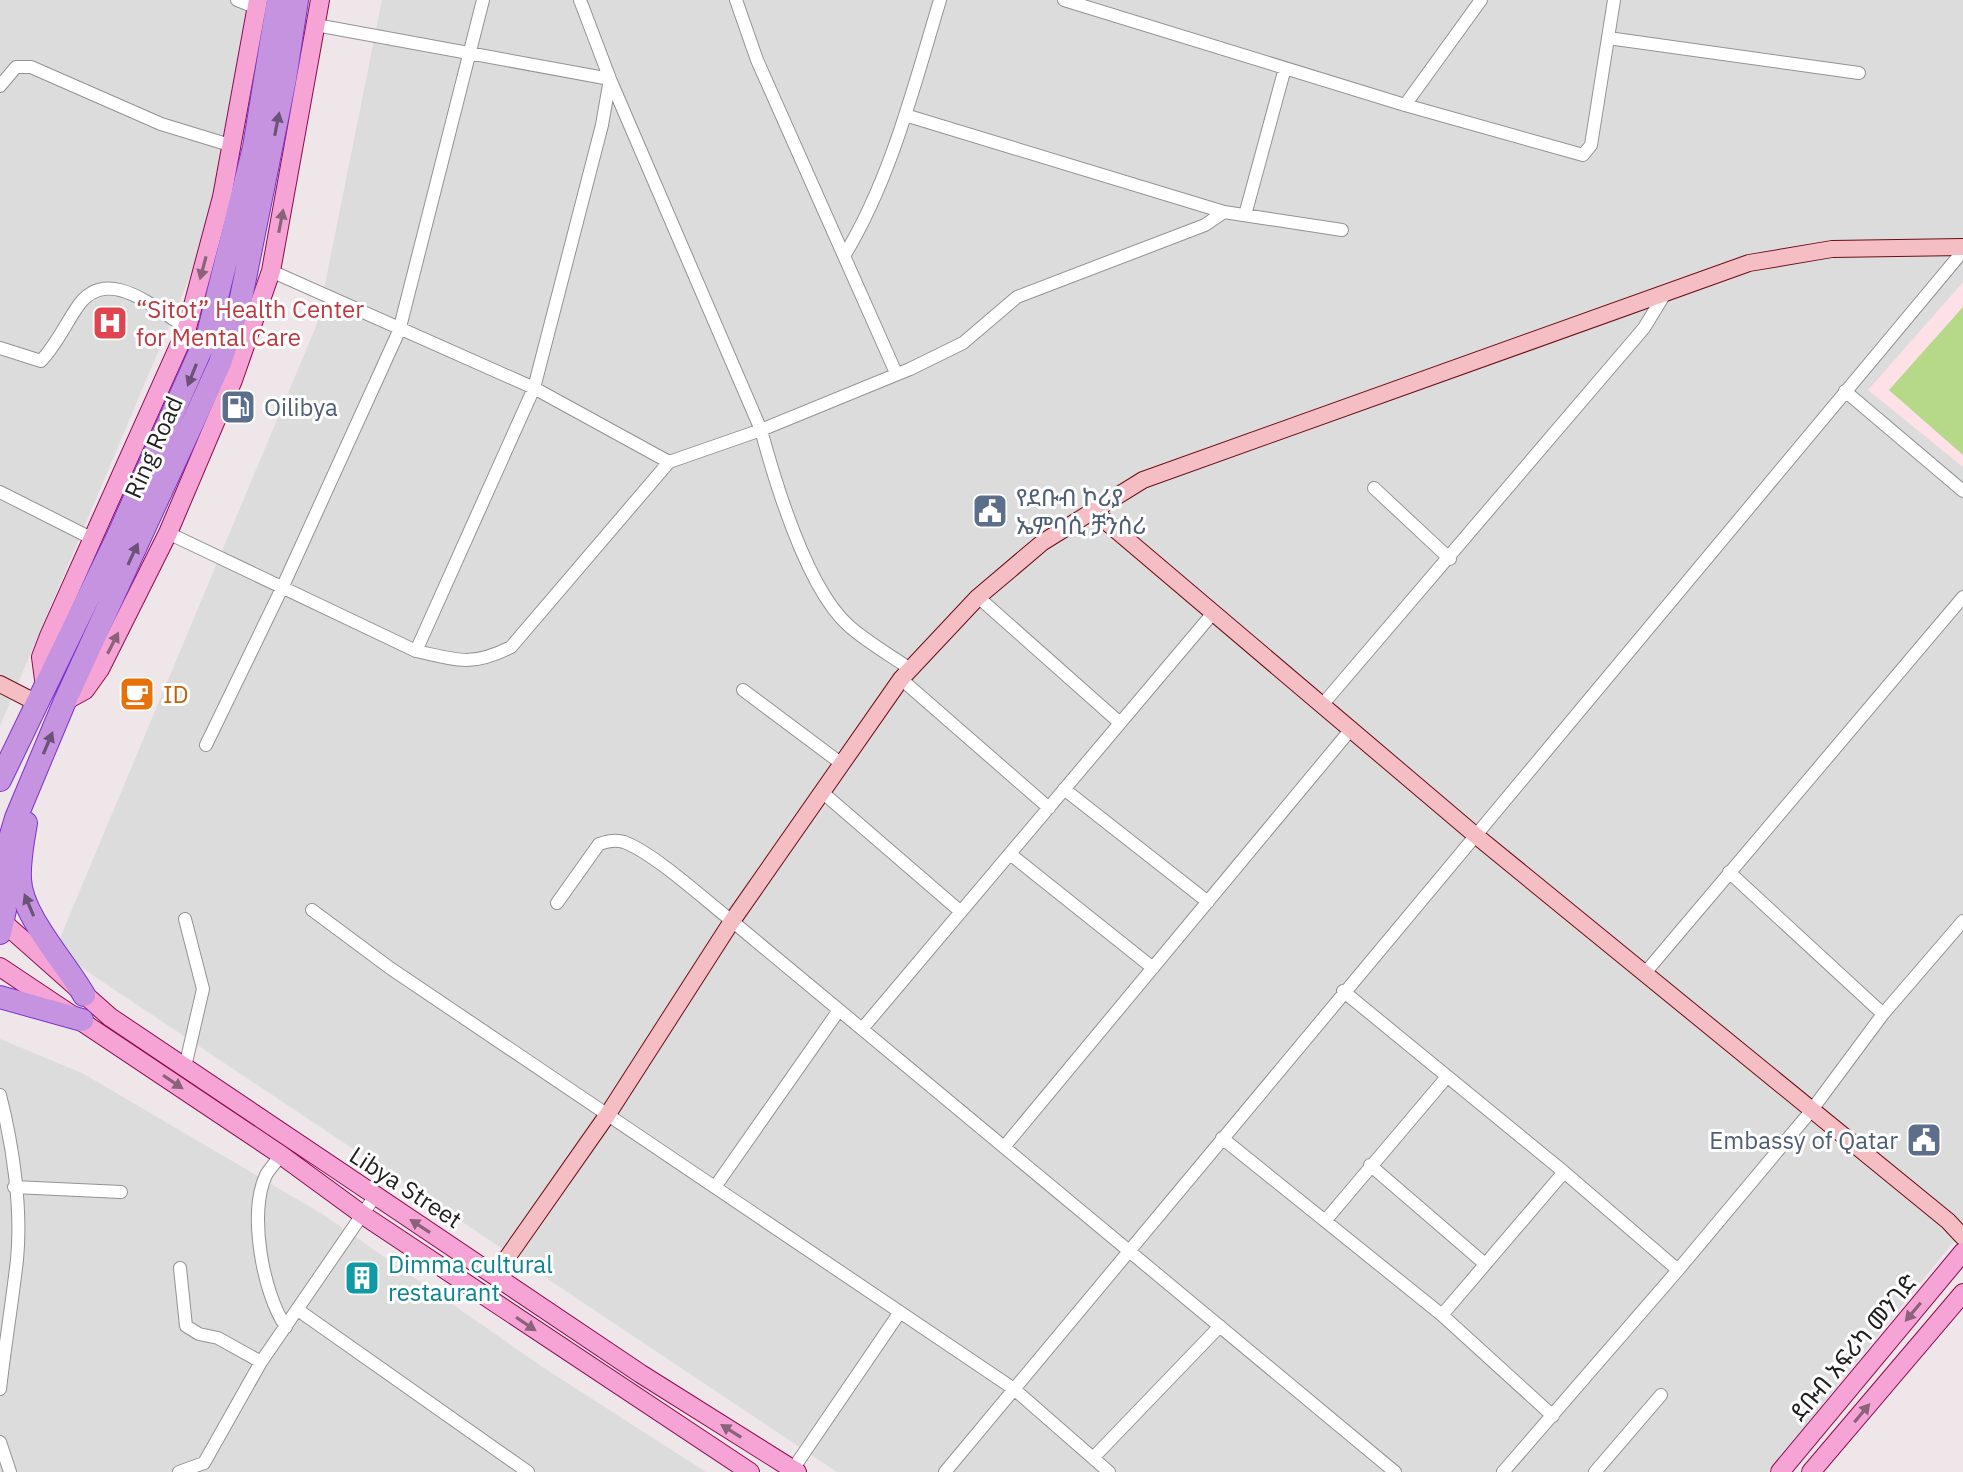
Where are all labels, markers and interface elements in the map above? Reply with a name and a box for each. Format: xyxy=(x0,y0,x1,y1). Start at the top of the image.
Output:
one-way arrow xyxy=(271,111,283,136)
one-way arrow xyxy=(275,208,287,233)
one-way arrow xyxy=(197,256,209,281)
place label: “Sitot” Health Center for Mental Care xyxy=(136,293,364,353)
hospital icon: “Sitot” Health Center for Mental Care xyxy=(91,304,129,342)
one-way arrow xyxy=(185,363,198,387)
fuel station icon: Oilibya xyxy=(219,388,257,426)
street label: Ring Road xyxy=(116,391,190,503)
place label: Oilibya xyxy=(264,391,338,423)
place label: የደቡብ ኮሪያ ኤምባሲ ቻንሰሪ xyxy=(1016,481,1146,541)
public building icon: የደቡብ ኮሪያ ኤምባሲ ቻንሰሪ xyxy=(971,492,1009,530)
one-way arrow xyxy=(126,543,140,566)
one-way arrow xyxy=(106,632,120,655)
cafe icon: ID xyxy=(118,675,156,713)
place label: ID xyxy=(163,678,189,710)
one-way arrow xyxy=(41,731,54,755)
one-way arrow xyxy=(22,893,35,917)
one-way arrow xyxy=(162,1074,184,1089)
public building icon: Embassy of Qatar xyxy=(1905,1121,1943,1159)
place label: Embassy of Qatar xyxy=(1709,1124,1898,1156)
street label: Libya Street xyxy=(344,1139,468,1235)
one-way arrow xyxy=(410,1218,431,1233)
place label: Dimma cultural restaurant xyxy=(388,1248,553,1308)
building icon: Dimma cultural restaurant xyxy=(343,1259,381,1297)
street label: ደቡብ አፍሪካ መንገድ xyxy=(1782,1267,1924,1427)
one-way arrow xyxy=(1905,1301,1922,1321)
one-way arrow xyxy=(515,1316,536,1331)
one-way arrow xyxy=(1853,1403,1870,1423)
one-way arrow xyxy=(720,1424,742,1438)

